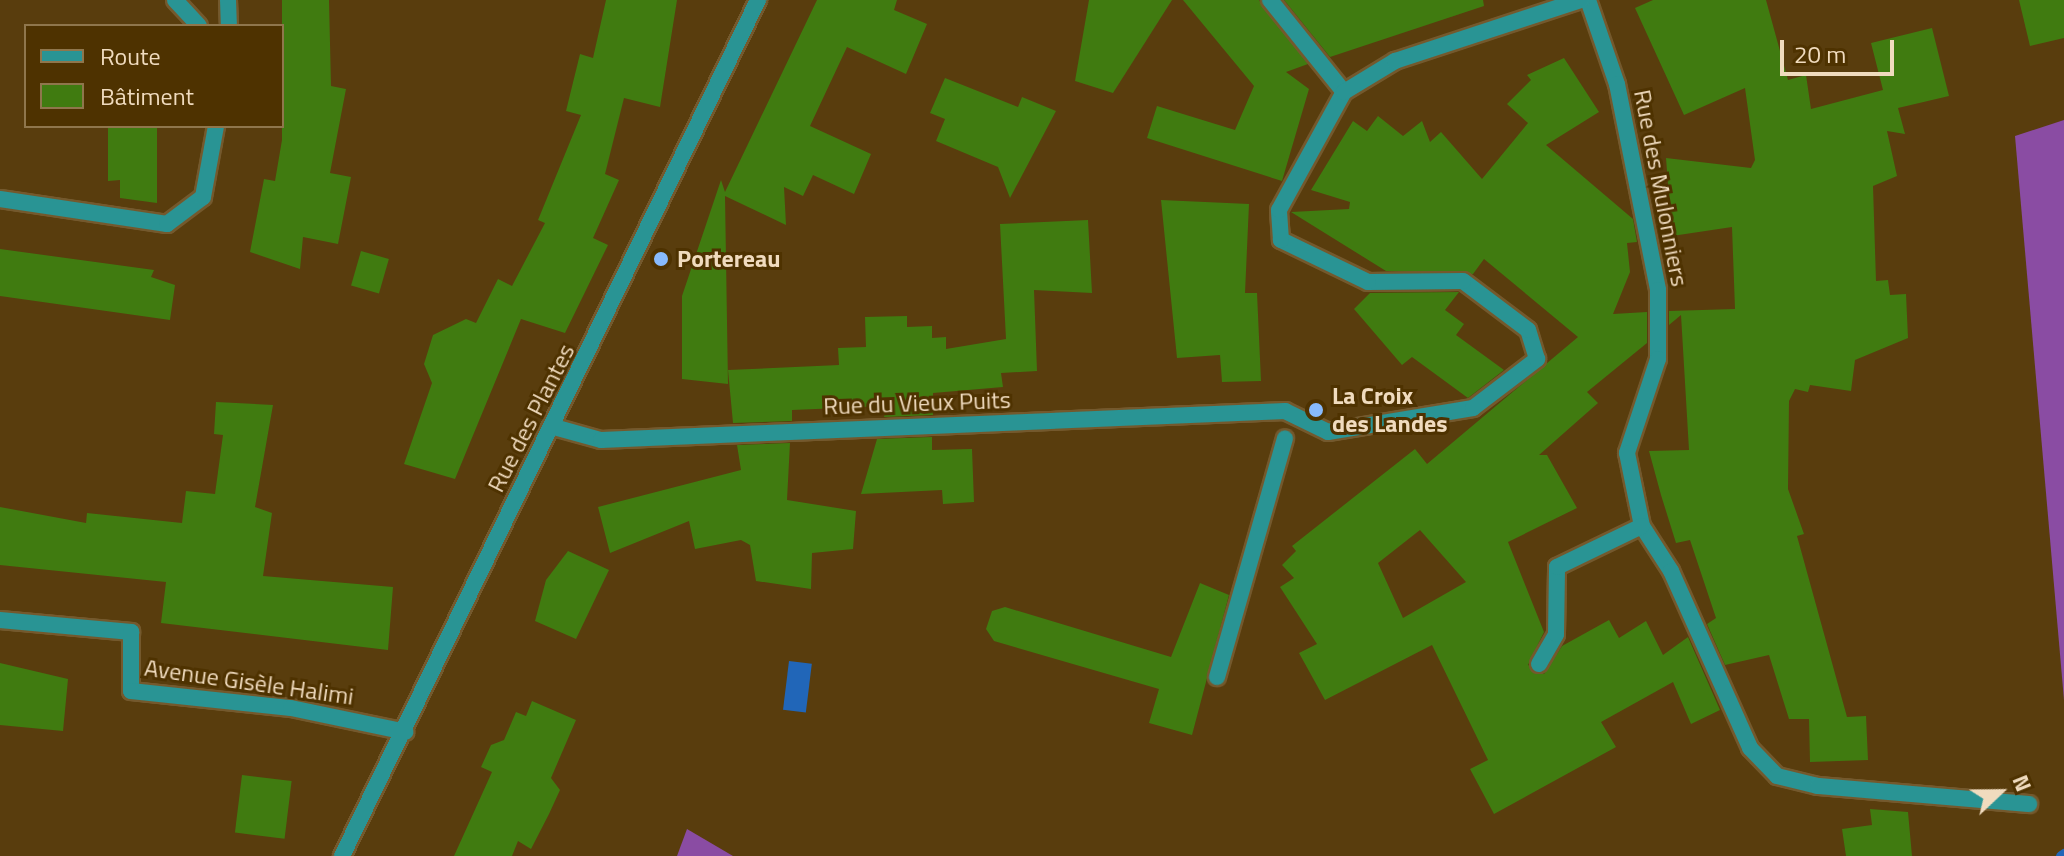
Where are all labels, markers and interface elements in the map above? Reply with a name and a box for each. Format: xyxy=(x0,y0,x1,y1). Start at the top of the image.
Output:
legend xyxy=(24,24,284,128)
scale bar xyxy=(1784,24,1898,74)
text: 20 m xyxy=(1794,36,1846,72)
text: Route xyxy=(100,38,161,74)
text: Bâtiment xyxy=(100,78,194,114)
street label: Rue des Mulonniers xyxy=(1628,87,1694,289)
place label: Portereau xyxy=(677,245,781,273)
marker: Portereau xyxy=(652,250,670,268)
street label: Rue des Plantes xyxy=(481,339,581,497)
place label: La Croix des Landes xyxy=(1332,382,1448,438)
street label: Rue du Vieux Puits xyxy=(823,385,1011,421)
marker: La Croix des Landes xyxy=(1307,401,1325,419)
street label: Avenue Gisèle Halimi xyxy=(143,653,355,711)
north arrow xyxy=(1960,752,2040,832)
text: N xyxy=(2004,770,2041,796)

